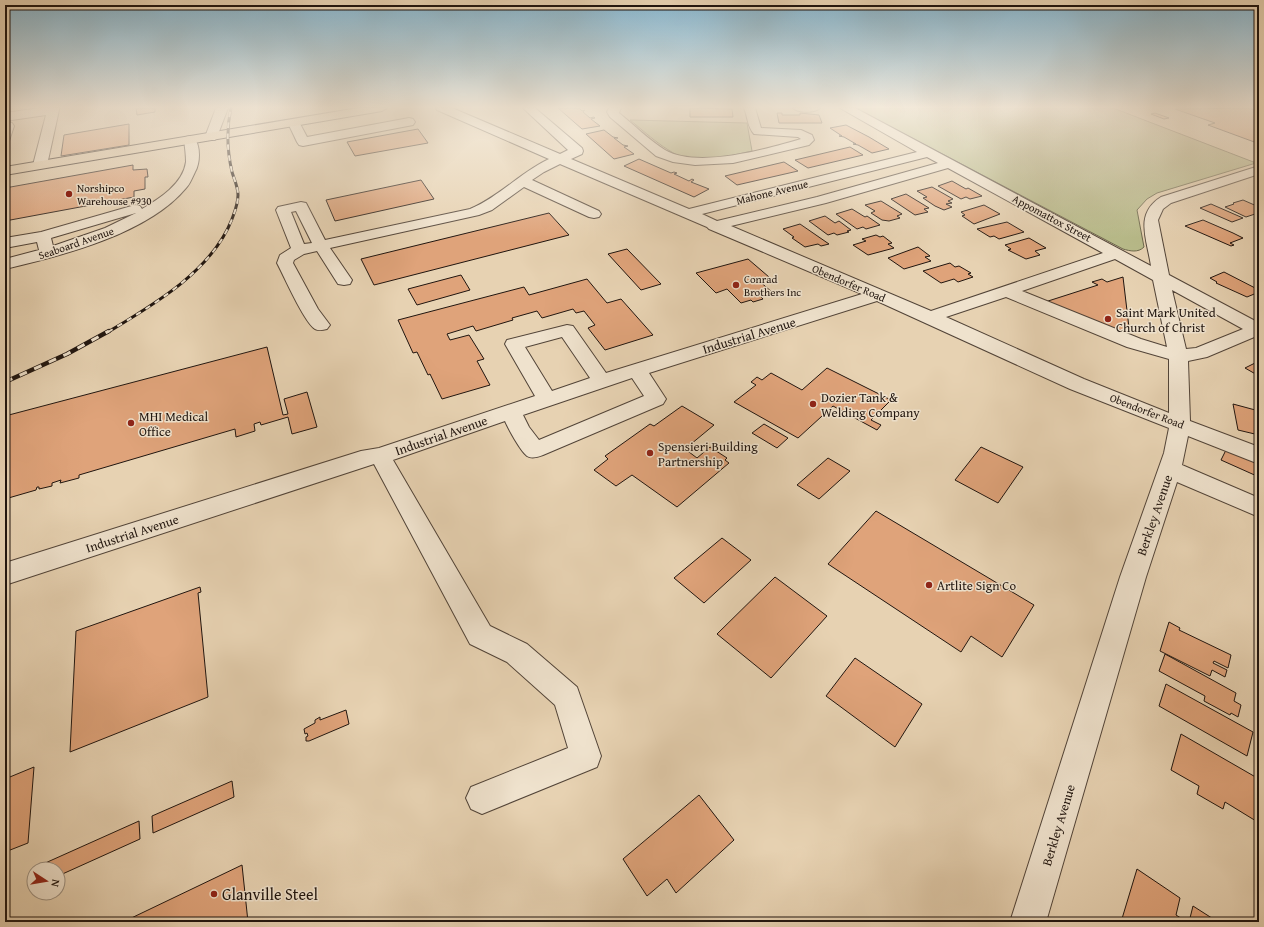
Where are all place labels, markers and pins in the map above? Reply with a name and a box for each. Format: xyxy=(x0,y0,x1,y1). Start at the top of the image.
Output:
place label: Norshipco Warehouse #930 xyxy=(77,180,152,209)
marker: Norshipco Warehouse #930 xyxy=(64,189,74,199)
place label: Conrad Brothers Inc xyxy=(744,271,801,300)
marker: Conrad Brothers Inc xyxy=(731,280,741,290)
place label: Saint Mark United Church of Christ xyxy=(1116,303,1216,337)
marker: Saint Mark United Church of Christ xyxy=(1103,314,1113,324)
place label: Dozier Tank & Welding Company xyxy=(821,388,920,422)
marker: Dozier Tank & Welding Company xyxy=(808,399,818,409)
place label: MHI Medical Office xyxy=(139,407,208,441)
marker: MHI Medical Office xyxy=(126,418,136,428)
place label: Spensieri Building Partnership xyxy=(658,437,758,471)
marker: Spensieri Building Partnership xyxy=(645,448,655,458)
place label: Artlite Sign Co xyxy=(937,576,1016,595)
marker: Artlite Sign Co xyxy=(924,580,934,590)
place label: Glanville Steel xyxy=(222,882,318,906)
marker: Glanville Steel xyxy=(209,889,219,899)

